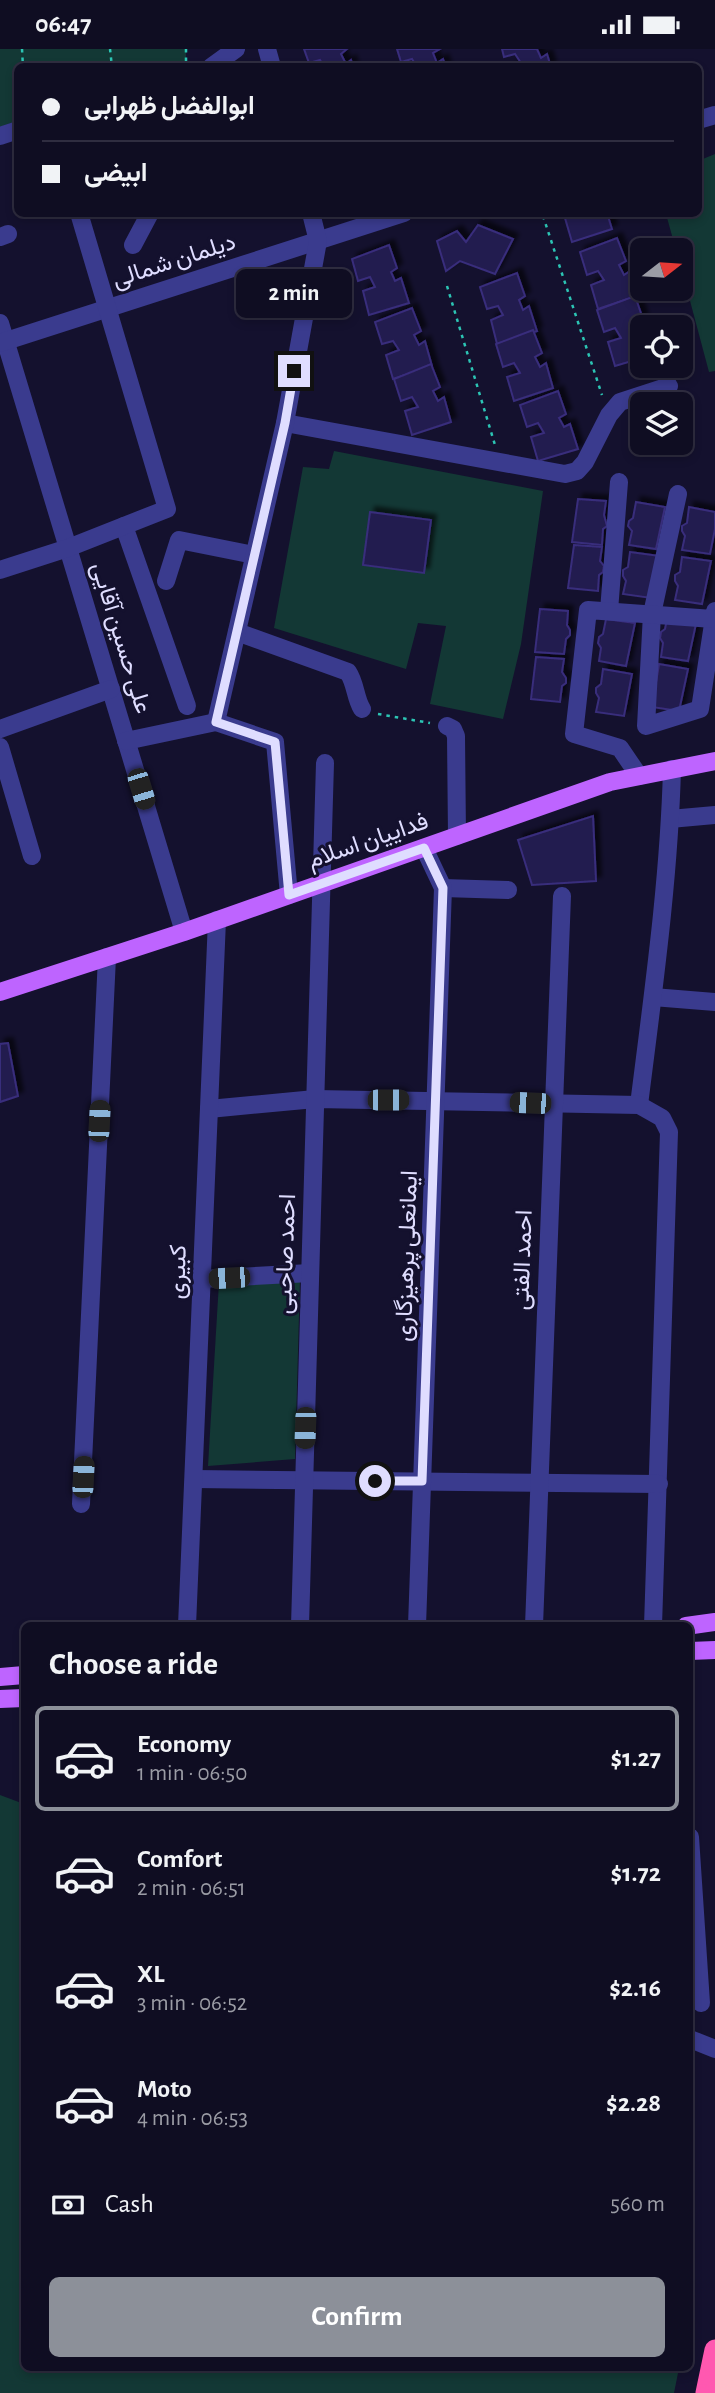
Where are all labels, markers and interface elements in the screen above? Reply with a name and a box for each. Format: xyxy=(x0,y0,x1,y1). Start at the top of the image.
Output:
text: 06:47 xyxy=(35,11,91,37)
text: ابوالفضل ظهرابی xyxy=(84,93,255,119)
text: ابیضی xyxy=(84,160,148,186)
street label: دیلمان شمالی xyxy=(109,230,239,293)
north arrow xyxy=(630,238,693,301)
map controls xyxy=(630,238,693,455)
callout: 2 min xyxy=(236,269,352,319)
text: 2 min xyxy=(268,282,320,305)
button: locate xyxy=(630,315,693,378)
route end xyxy=(278,355,310,387)
button: layers xyxy=(630,392,693,455)
street label: علی حسین آقایی xyxy=(86,559,156,717)
car xyxy=(125,766,158,812)
street label: فداییان اسلام xyxy=(305,809,432,876)
car xyxy=(368,1090,410,1111)
car xyxy=(509,1092,552,1114)
car xyxy=(88,1099,111,1143)
street label: ایمانعلی پرهیزگاری xyxy=(391,1170,425,1342)
street label: احمد صاحبی xyxy=(272,1193,301,1315)
street label: احمد الفتی xyxy=(509,1209,538,1311)
street label: کبیری xyxy=(165,1244,193,1300)
car xyxy=(208,1266,251,1290)
car xyxy=(294,1407,317,1449)
car xyxy=(72,1455,95,1499)
route start xyxy=(359,1465,391,1497)
text: Choose a ride xyxy=(49,1648,218,1680)
icon: car xyxy=(53,1727,116,1790)
text: Economy xyxy=(137,1731,231,1757)
text: $1.27 xyxy=(611,1745,661,1771)
text: 1 min · 06:50 xyxy=(137,1762,247,1785)
icon: car xyxy=(53,1842,116,1905)
text: Comfort xyxy=(137,1846,222,1872)
text: $1.72 xyxy=(611,1860,661,1886)
text: 2 min · 06:51 xyxy=(137,1877,246,1900)
icon: car xyxy=(53,1957,116,2020)
text: XL xyxy=(137,1961,164,1987)
text: $2.16 xyxy=(609,1975,661,2001)
text: 3 min · 06:52 xyxy=(137,1992,247,2015)
icon: car xyxy=(53,2072,116,2135)
text: Moto xyxy=(137,2076,192,2102)
text: $2.28 xyxy=(606,2090,661,2116)
text: 4 min · 06:53 xyxy=(137,2107,248,2130)
icon: cash xyxy=(49,2186,87,2224)
text: Cash xyxy=(105,2191,154,2217)
text: 560 m xyxy=(610,2193,665,2216)
button: Confirm xyxy=(49,2277,665,2357)

